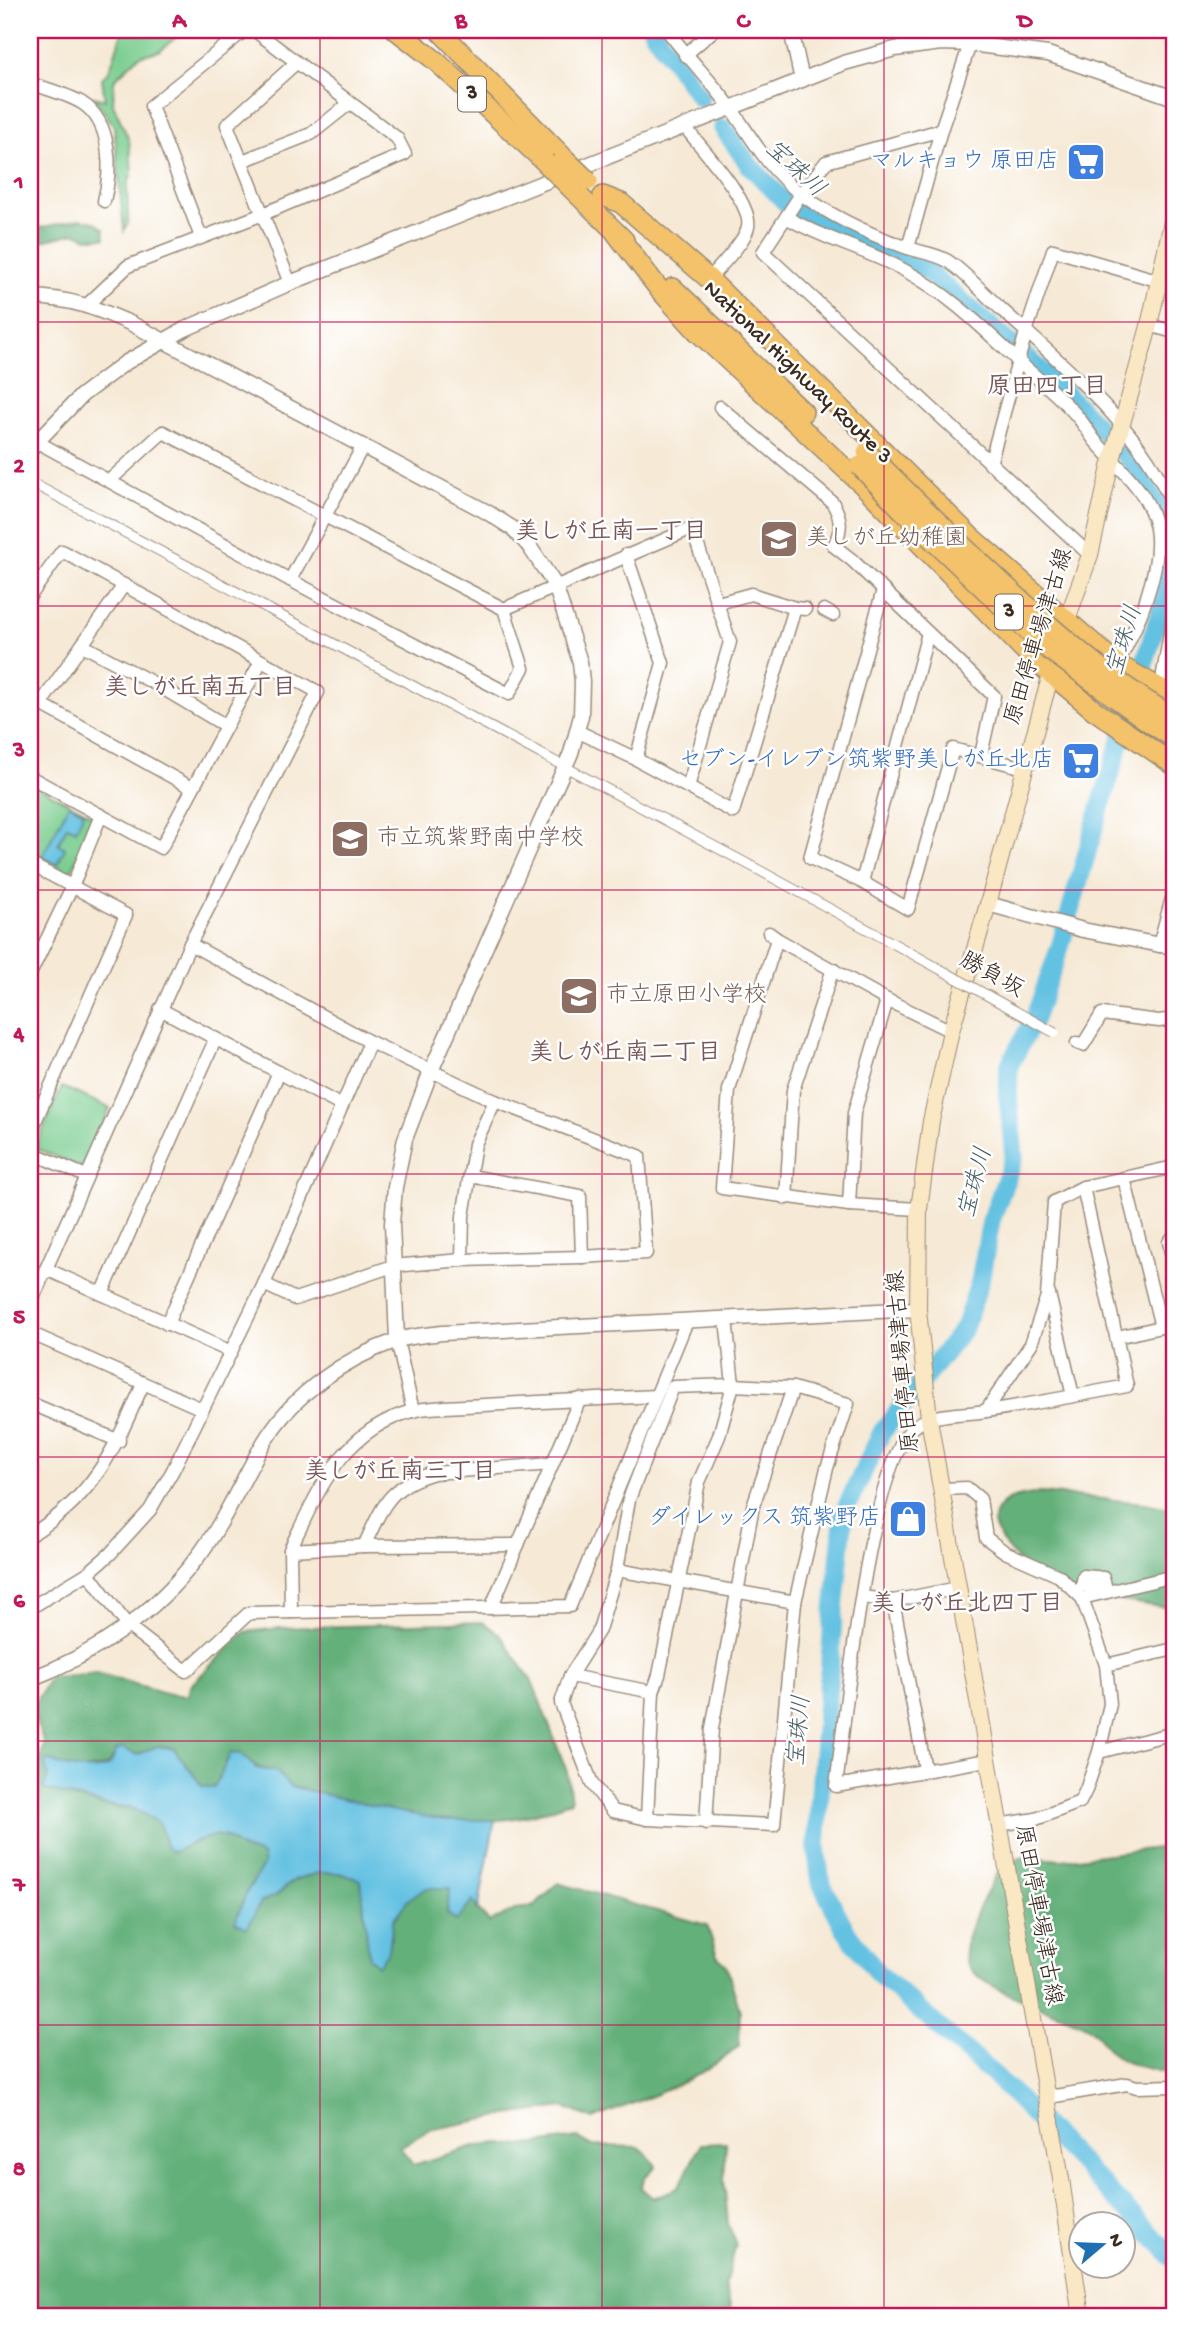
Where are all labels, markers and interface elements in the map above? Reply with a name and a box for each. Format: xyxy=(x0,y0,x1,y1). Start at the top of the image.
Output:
text: A xyxy=(171,9,187,36)
text: B xyxy=(454,9,468,36)
text: C xyxy=(737,9,752,36)
text: D xyxy=(1016,9,1034,36)
road number: 3 xyxy=(458,76,486,112)
water label: 宝珠川 xyxy=(758,134,831,205)
supermarket icon: マルキョウ 原田店 xyxy=(1065,141,1107,183)
place label: マルキョウ 原田店 xyxy=(870,148,1059,176)
text: 1 xyxy=(13,170,24,197)
street label: National Highway Route 3 xyxy=(697,276,897,470)
district label: 原田四丁目 xyxy=(987,374,1107,403)
text: 2 xyxy=(13,454,25,481)
district label: 美しが丘南一丁目 xyxy=(515,518,707,548)
school or university icon: 美しが丘幼稚園 xyxy=(758,518,800,560)
place label: 美しが丘幼稚園 xyxy=(806,525,967,553)
street label: 原田停車場津古線 xyxy=(999,545,1080,729)
road number: 3 xyxy=(995,594,1023,630)
water label: 宝珠川 xyxy=(1101,602,1150,680)
district label: 美しが丘南五丁目 xyxy=(104,674,296,704)
text: 3 xyxy=(12,738,25,765)
supermarket icon: セブン-イレブン筑紫野美しが丘北店 xyxy=(1060,740,1102,782)
place label: セブン-イレブン筑紫野美しが丘北店 xyxy=(679,747,1054,775)
school or university icon: 市立筑紫野南中学校 xyxy=(329,818,371,860)
place label: 市立筑紫野南中学校 xyxy=(377,825,584,853)
street label: 勝負坂 xyxy=(954,947,1028,1005)
school or university icon: 市立原田小学校 xyxy=(558,975,600,1017)
place label: 市立原田小学校 xyxy=(606,982,767,1010)
text: 4 xyxy=(13,1022,25,1049)
district label: 美しが丘南二丁目 xyxy=(529,1039,721,1069)
water label: 宝珠川 xyxy=(953,1144,1000,1222)
street label: 原田停車場津古線 xyxy=(883,1269,926,1455)
text: 5 xyxy=(13,1305,25,1332)
district label: 美しが丘南三丁目 xyxy=(304,1458,496,1488)
shop icon: ダイレックス 筑紫野店 xyxy=(887,1498,929,1540)
place label: ダイレックス 筑紫野店 xyxy=(648,1505,881,1533)
text: 6 xyxy=(13,1589,26,1616)
district label: 美しが丘北四丁目 xyxy=(871,1590,1063,1620)
water label: 宝珠川 xyxy=(782,1694,819,1768)
street label: 原田停車場津古線 xyxy=(1008,1822,1067,2008)
text: 7 xyxy=(12,1873,26,1900)
text: 8 xyxy=(13,2157,26,2184)
north arrow xyxy=(1068,2210,1138,2280)
text: N xyxy=(1102,2231,1128,2250)

